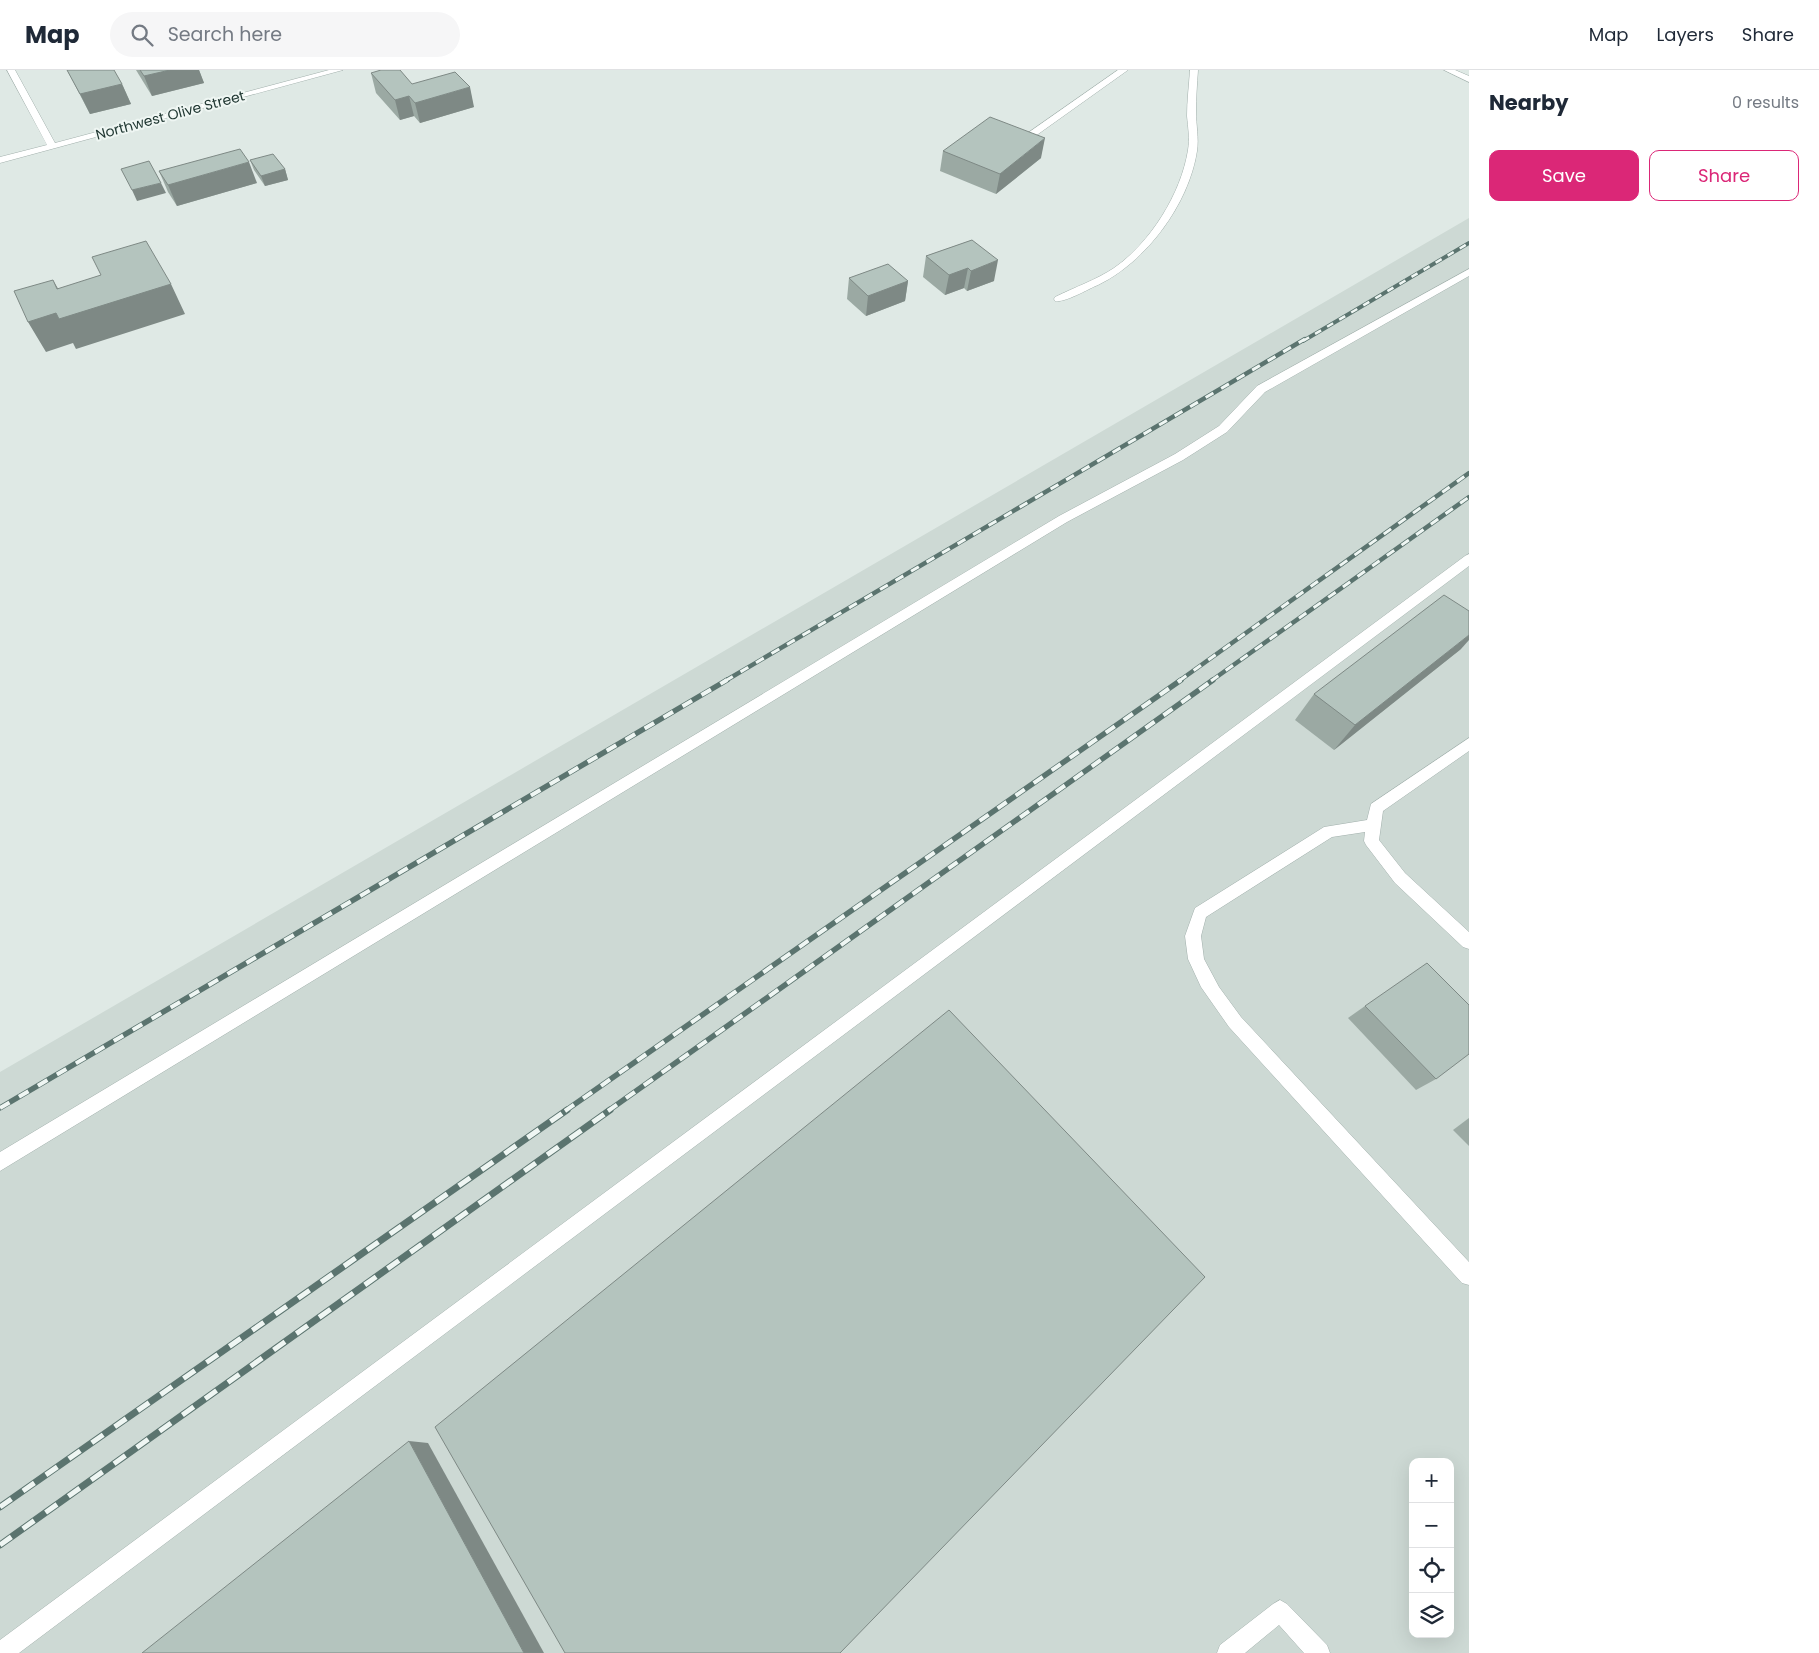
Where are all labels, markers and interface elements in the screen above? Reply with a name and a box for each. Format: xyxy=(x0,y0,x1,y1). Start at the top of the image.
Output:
search box xyxy=(110,12,460,57)
text: Map xyxy=(25,18,80,51)
icon: search xyxy=(128,21,156,49)
text: Search here xyxy=(168,21,282,48)
text: Map xyxy=(1589,22,1629,47)
text: Layers xyxy=(1657,22,1714,47)
text: Share xyxy=(1742,22,1794,47)
street label: Northwest Olive Street xyxy=(93,85,247,145)
text: Nearby xyxy=(1489,88,1569,117)
text: 0 results xyxy=(1732,91,1799,114)
button: Save xyxy=(1489,150,1639,201)
button: Share xyxy=(1649,150,1799,201)
map controls xyxy=(1409,1458,1454,1638)
button: + xyxy=(1409,1458,1454,1503)
button: − xyxy=(1409,1503,1454,1548)
button: locate xyxy=(1409,1548,1454,1593)
button: layers xyxy=(1409,1593,1454,1638)

